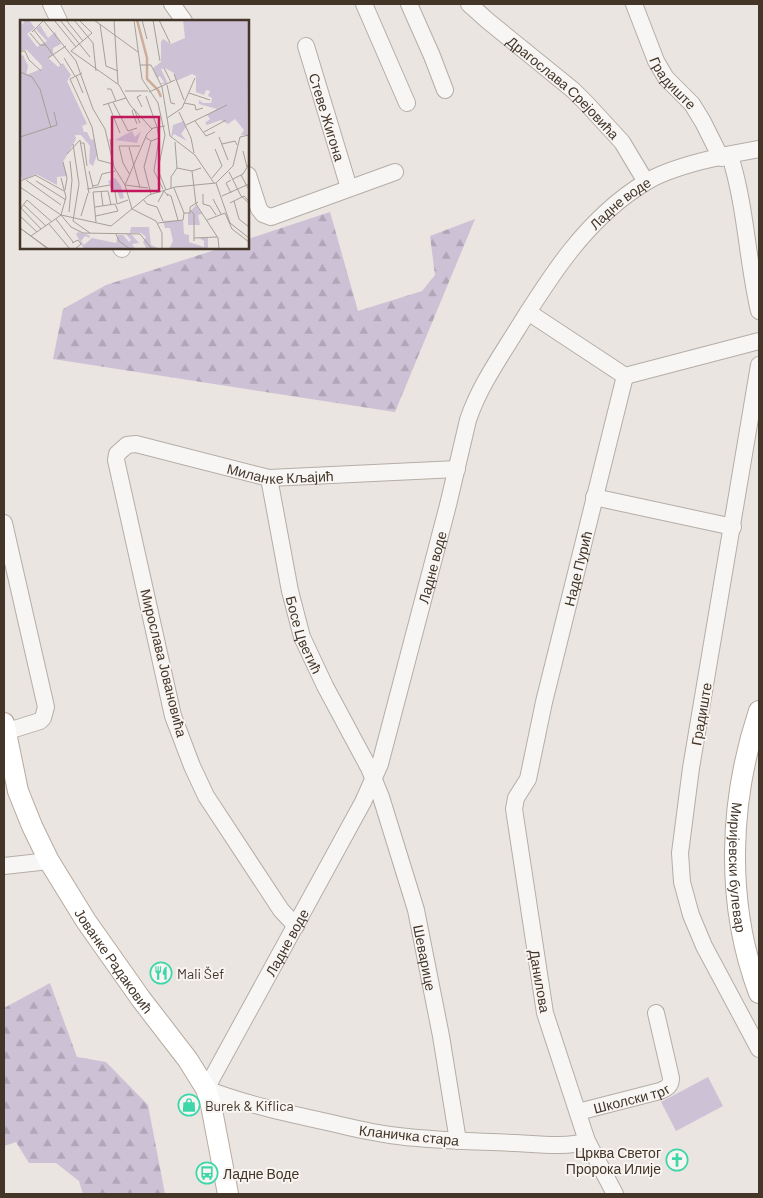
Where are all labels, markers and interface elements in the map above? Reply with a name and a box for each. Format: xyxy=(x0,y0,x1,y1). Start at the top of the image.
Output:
inset map xyxy=(20,20,249,249)
street label: Драгослава Срејовића xyxy=(504,32,623,142)
street label: Градиште xyxy=(647,54,700,112)
street label: Стеве Жигона xyxy=(306,71,349,163)
street label: Ладне воде xyxy=(585,173,654,232)
street label: Миланке Кљајић xyxy=(225,459,334,486)
street label: Ладне воде xyxy=(414,529,449,605)
street label: Наде Пурић xyxy=(560,529,595,608)
street label: Мирослава Јовановића xyxy=(137,587,191,739)
street label: Босе Цветић xyxy=(283,594,326,676)
street label: Градиште xyxy=(687,681,715,747)
street label: Миријевски булевар xyxy=(726,801,750,934)
street label: Јованке Радаковић xyxy=(72,905,157,1016)
street label: Ладне воде xyxy=(261,905,312,979)
street label: Шеварице xyxy=(411,923,440,992)
street label: Данилова xyxy=(526,948,554,1014)
restaurant icon: Mali Šef xyxy=(149,961,173,985)
place label: Mali Šef xyxy=(177,965,224,982)
street label: Школски трг xyxy=(591,1079,673,1116)
shop icon: Burek & Kiflica xyxy=(177,1093,201,1117)
place label: Burek & Kiflica xyxy=(205,1097,294,1114)
street label: Кланичка стара xyxy=(358,1121,460,1149)
place label: Црква Светог Пророка Илије xyxy=(566,1144,661,1177)
church icon: Црква Светог Пророка Илије xyxy=(665,1148,689,1172)
bus stop icon: Ладне Воде xyxy=(195,1161,219,1185)
place label: Ладне Воде xyxy=(223,1165,299,1182)

